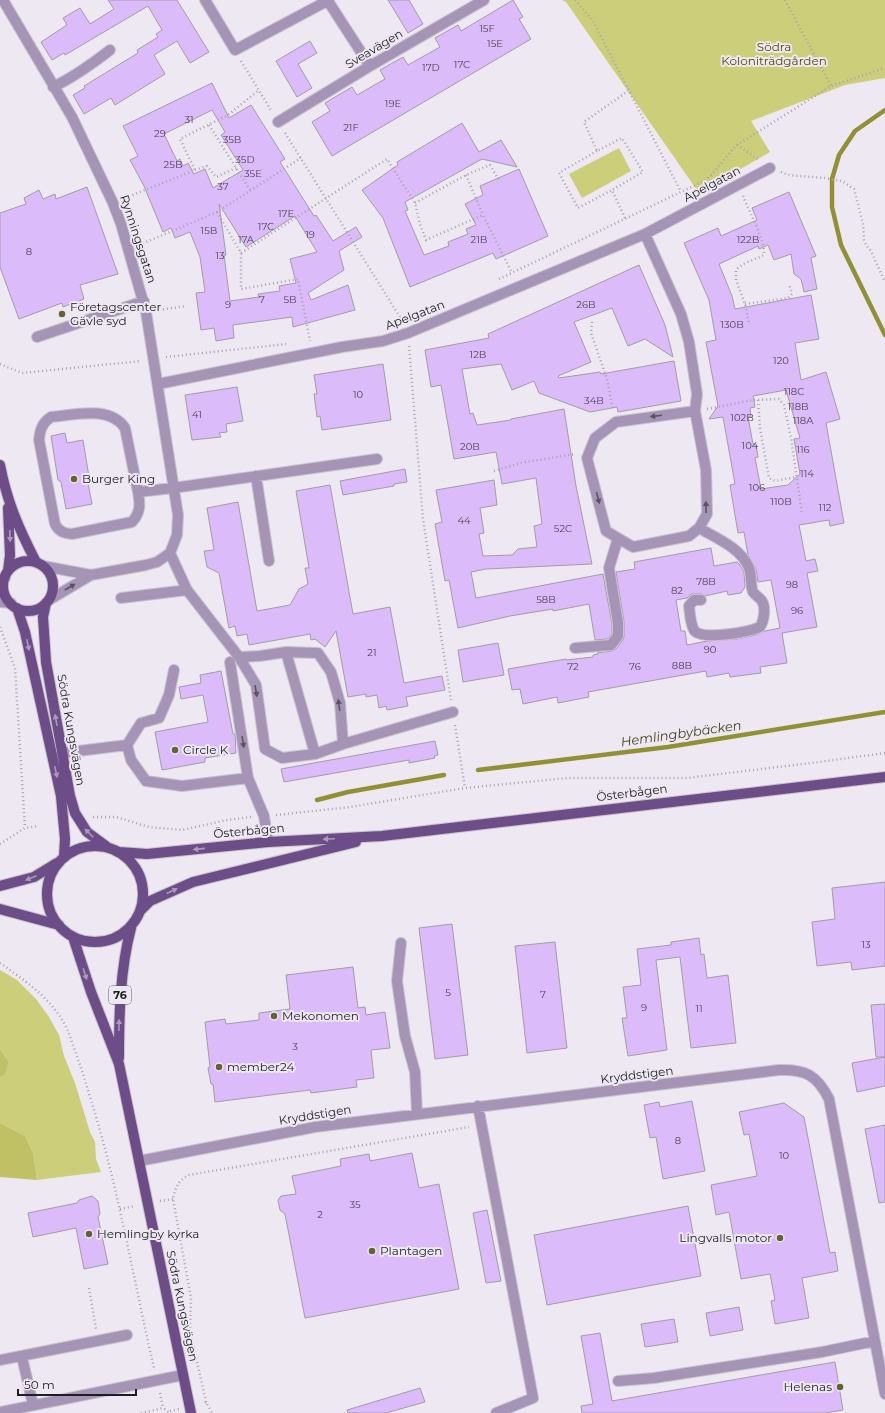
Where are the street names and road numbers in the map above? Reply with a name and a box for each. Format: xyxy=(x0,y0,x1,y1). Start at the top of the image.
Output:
street label: Sveavägen xyxy=(342,26,405,72)
street label: Apelgatan xyxy=(681,162,743,205)
street label: Rynningsgatan xyxy=(117,193,160,285)
street label: Apelgatan xyxy=(383,296,447,333)
street label: Södra Kungsvägen xyxy=(54,673,89,787)
street label: Österbågen xyxy=(596,781,668,804)
street label: Österbågen xyxy=(213,820,285,841)
road number: 76 xyxy=(109,986,131,1004)
street label: Kryddstigen xyxy=(600,1063,674,1086)
street label: Kryddstigen xyxy=(278,1101,352,1128)
street label: Södra Kungsvägen xyxy=(163,1249,202,1363)

